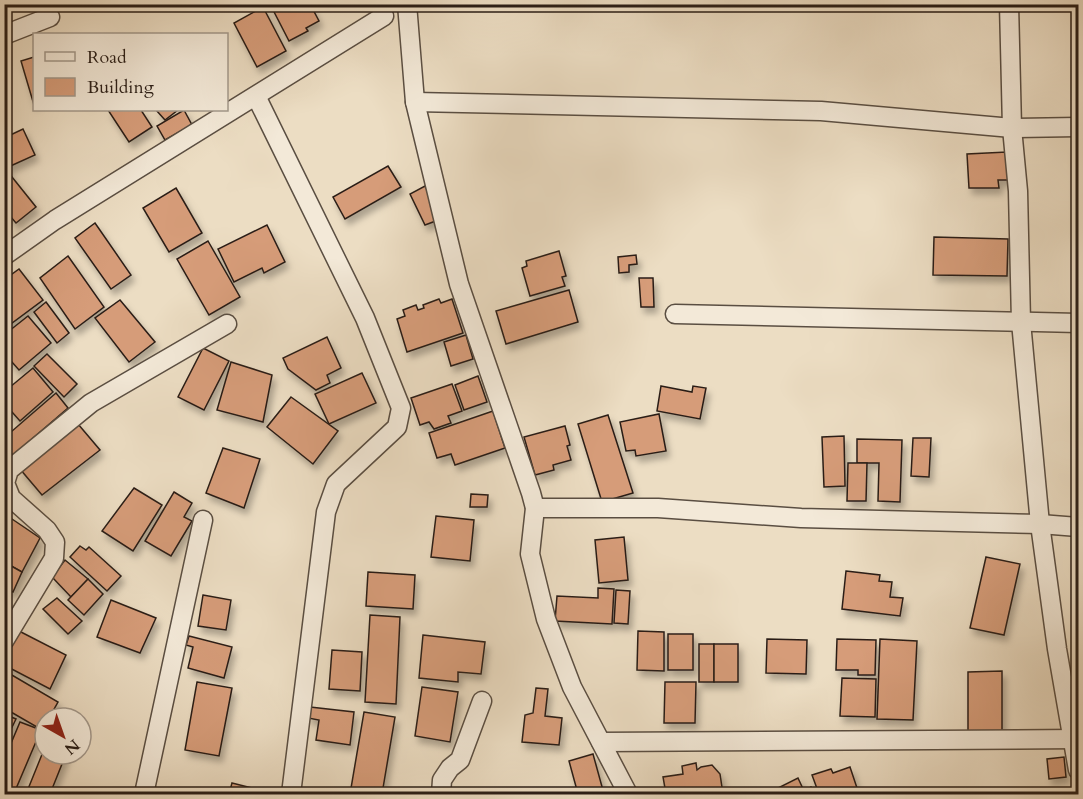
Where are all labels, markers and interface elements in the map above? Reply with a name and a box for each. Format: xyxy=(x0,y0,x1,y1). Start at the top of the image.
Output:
legend xyxy=(33,33,228,111)
text: Road xyxy=(87,45,127,70)
text: Building xyxy=(87,75,155,100)
north arrow xyxy=(33,706,93,766)
text: N xyxy=(60,734,84,760)

